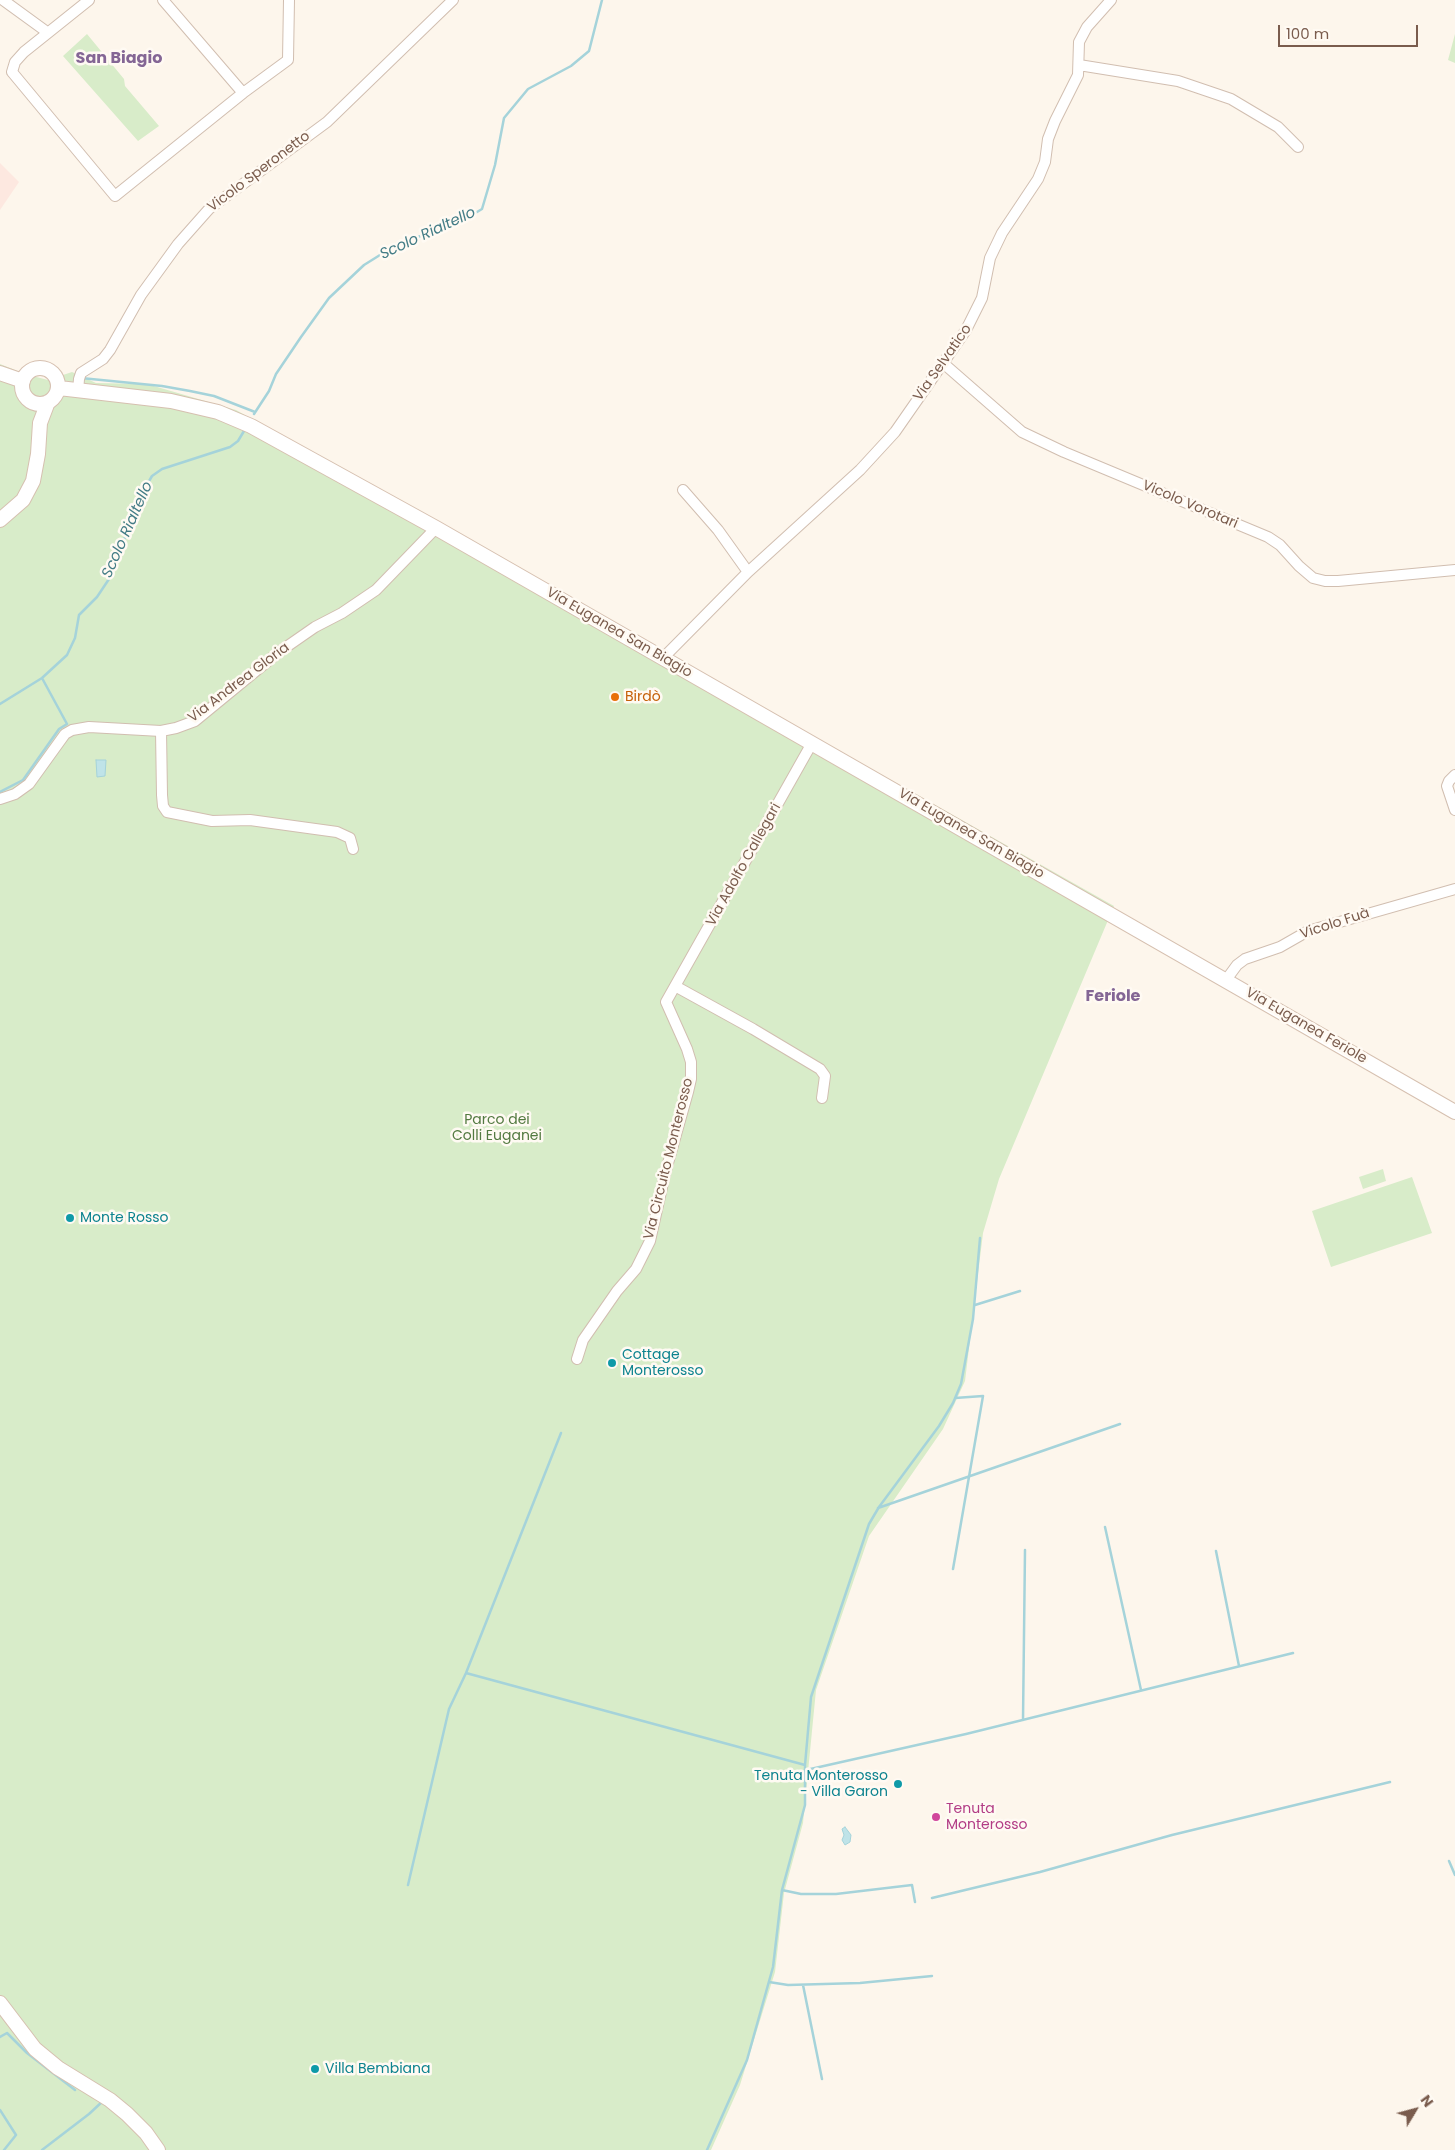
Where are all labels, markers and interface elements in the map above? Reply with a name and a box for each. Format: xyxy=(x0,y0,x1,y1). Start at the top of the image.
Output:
scale bar xyxy=(1280,15,1420,47)
text: 100 m xyxy=(1286,23,1329,44)
district label: San Biagio xyxy=(76,49,162,69)
street label: Vicolo Speronetto xyxy=(204,128,314,216)
water label: Scolo Rialtello xyxy=(377,204,479,264)
street label: Via Selvatico xyxy=(910,321,976,405)
street label: Vicolo Vorotari xyxy=(1140,477,1240,533)
water label: Scolo Rialtello xyxy=(99,479,157,581)
street label: Via Euganea San Biagio xyxy=(543,584,695,682)
street label: Via Andrea Gloria xyxy=(185,639,293,727)
place label: Birdò xyxy=(625,689,661,705)
marker: Birdò xyxy=(609,691,621,703)
street label: Via Euganea San Biagio xyxy=(895,785,1047,883)
street label: Via Adolfo Callegari xyxy=(703,801,785,929)
street label: Vicolo Fuà xyxy=(1298,905,1372,943)
street label: Via Euganea Feriole xyxy=(1242,984,1370,1068)
district label: Feriole xyxy=(1086,987,1140,1007)
street label: Via Circuito Monterosso xyxy=(641,1077,697,1241)
park label: Parco dei Colli Euganei xyxy=(452,1112,542,1144)
place label: Monte Rosso xyxy=(80,1210,169,1226)
marker: Monte Rosso xyxy=(64,1212,76,1224)
place label: Cottage Monterosso xyxy=(622,1347,704,1380)
marker: Cottage Monterosso xyxy=(606,1357,618,1369)
place label: Tenuta Monterosso - Villa Garon xyxy=(754,1768,888,1800)
marker: Tenuta Monterosso - Villa Garon xyxy=(892,1778,904,1790)
place label: Tenuta Monterosso xyxy=(946,1801,1028,1834)
marker: Tenuta Monterosso xyxy=(930,1811,942,1823)
place label: Villa Bembiana xyxy=(325,2061,430,2077)
marker: Villa Bembiana xyxy=(309,2063,321,2075)
north arrow xyxy=(1390,2085,1440,2135)
text: N xyxy=(1416,2091,1438,2111)

